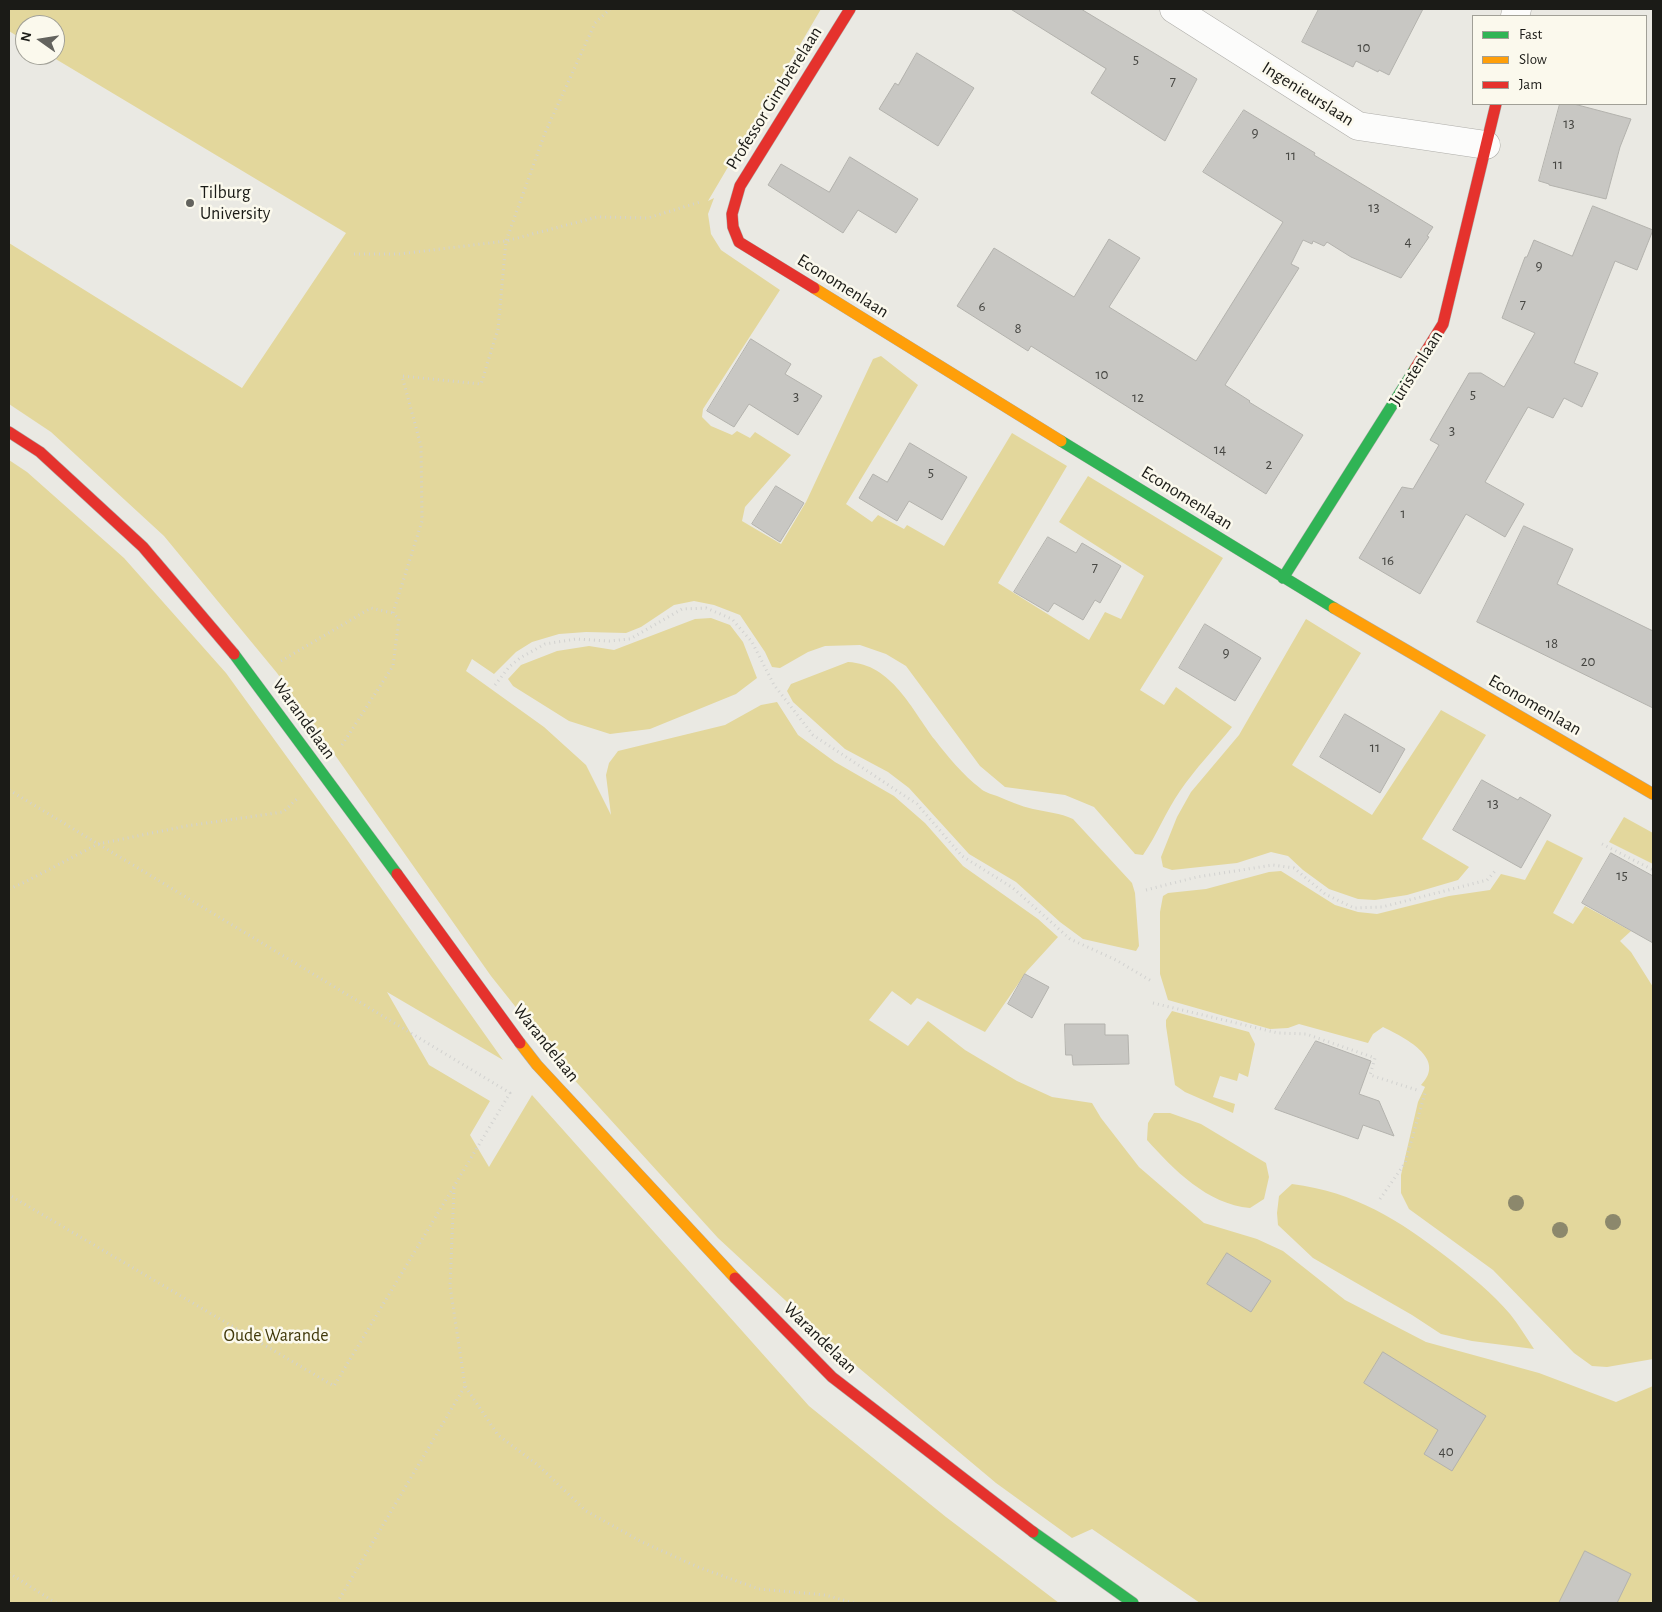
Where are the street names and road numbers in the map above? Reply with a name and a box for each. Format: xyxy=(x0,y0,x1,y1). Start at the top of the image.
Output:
street label: Professor Gimbrèrelaan xyxy=(721,22,827,174)
street label: Ingenieurslaan xyxy=(1258,57,1358,131)
street label: Economenlaan xyxy=(793,249,893,323)
street label: Juristenlaan xyxy=(1384,326,1448,410)
street label: Economenlaan xyxy=(1137,461,1237,535)
street label: Economenlaan xyxy=(1485,670,1585,740)
street label: Warandelaan xyxy=(268,675,340,763)
street label: Warandelaan xyxy=(508,1000,584,1086)
street label: Warandelaan xyxy=(779,1298,861,1378)

